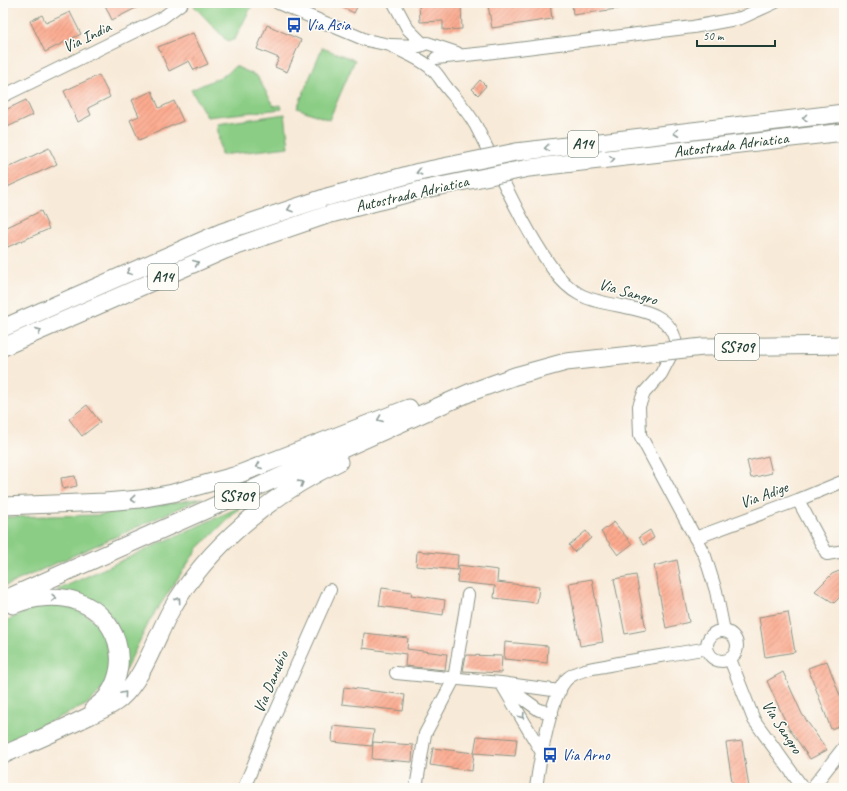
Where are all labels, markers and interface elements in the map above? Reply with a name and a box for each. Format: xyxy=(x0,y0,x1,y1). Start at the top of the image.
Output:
place label: Via Asia xyxy=(306,15,351,35)
street label: Via India xyxy=(60,16,115,57)
bus stop icon: Via Asia xyxy=(285,16,303,34)
scale bar xyxy=(697,22,775,48)
text: 50 m xyxy=(703,28,725,44)
one-way arrow xyxy=(802,113,808,122)
street label: Autostrada Adriatica xyxy=(673,128,791,162)
one-way arrow xyxy=(673,128,679,137)
road number: A14 xyxy=(568,131,598,157)
one-way arrow xyxy=(544,143,550,152)
one-way arrow xyxy=(609,154,615,163)
one-way arrow xyxy=(416,168,423,176)
street label: Autostrada Adriatica xyxy=(354,171,472,217)
one-way arrow xyxy=(286,205,293,213)
one-way arrow xyxy=(193,259,200,267)
road number: A14 xyxy=(148,264,178,290)
one-way arrow xyxy=(126,267,133,275)
street label: Via Sangro xyxy=(597,274,661,310)
one-way arrow xyxy=(34,328,42,336)
road number: SS709 xyxy=(715,334,759,360)
one-way arrow xyxy=(376,414,383,422)
one-way arrow xyxy=(255,462,262,470)
street label: Via Adige xyxy=(737,477,792,513)
one-way arrow xyxy=(297,481,304,488)
road number: SS709 xyxy=(215,483,259,509)
one-way arrow xyxy=(130,495,136,504)
one-way arrow xyxy=(51,594,57,602)
one-way arrow xyxy=(173,598,180,605)
street label: Via Danubio xyxy=(249,647,294,716)
one-way arrow xyxy=(119,691,126,699)
street label: Via Sangro xyxy=(757,696,807,759)
one-way arrow xyxy=(517,712,525,719)
place label: Via Arno xyxy=(562,745,611,765)
bus stop icon: Via Arno xyxy=(541,746,559,764)

